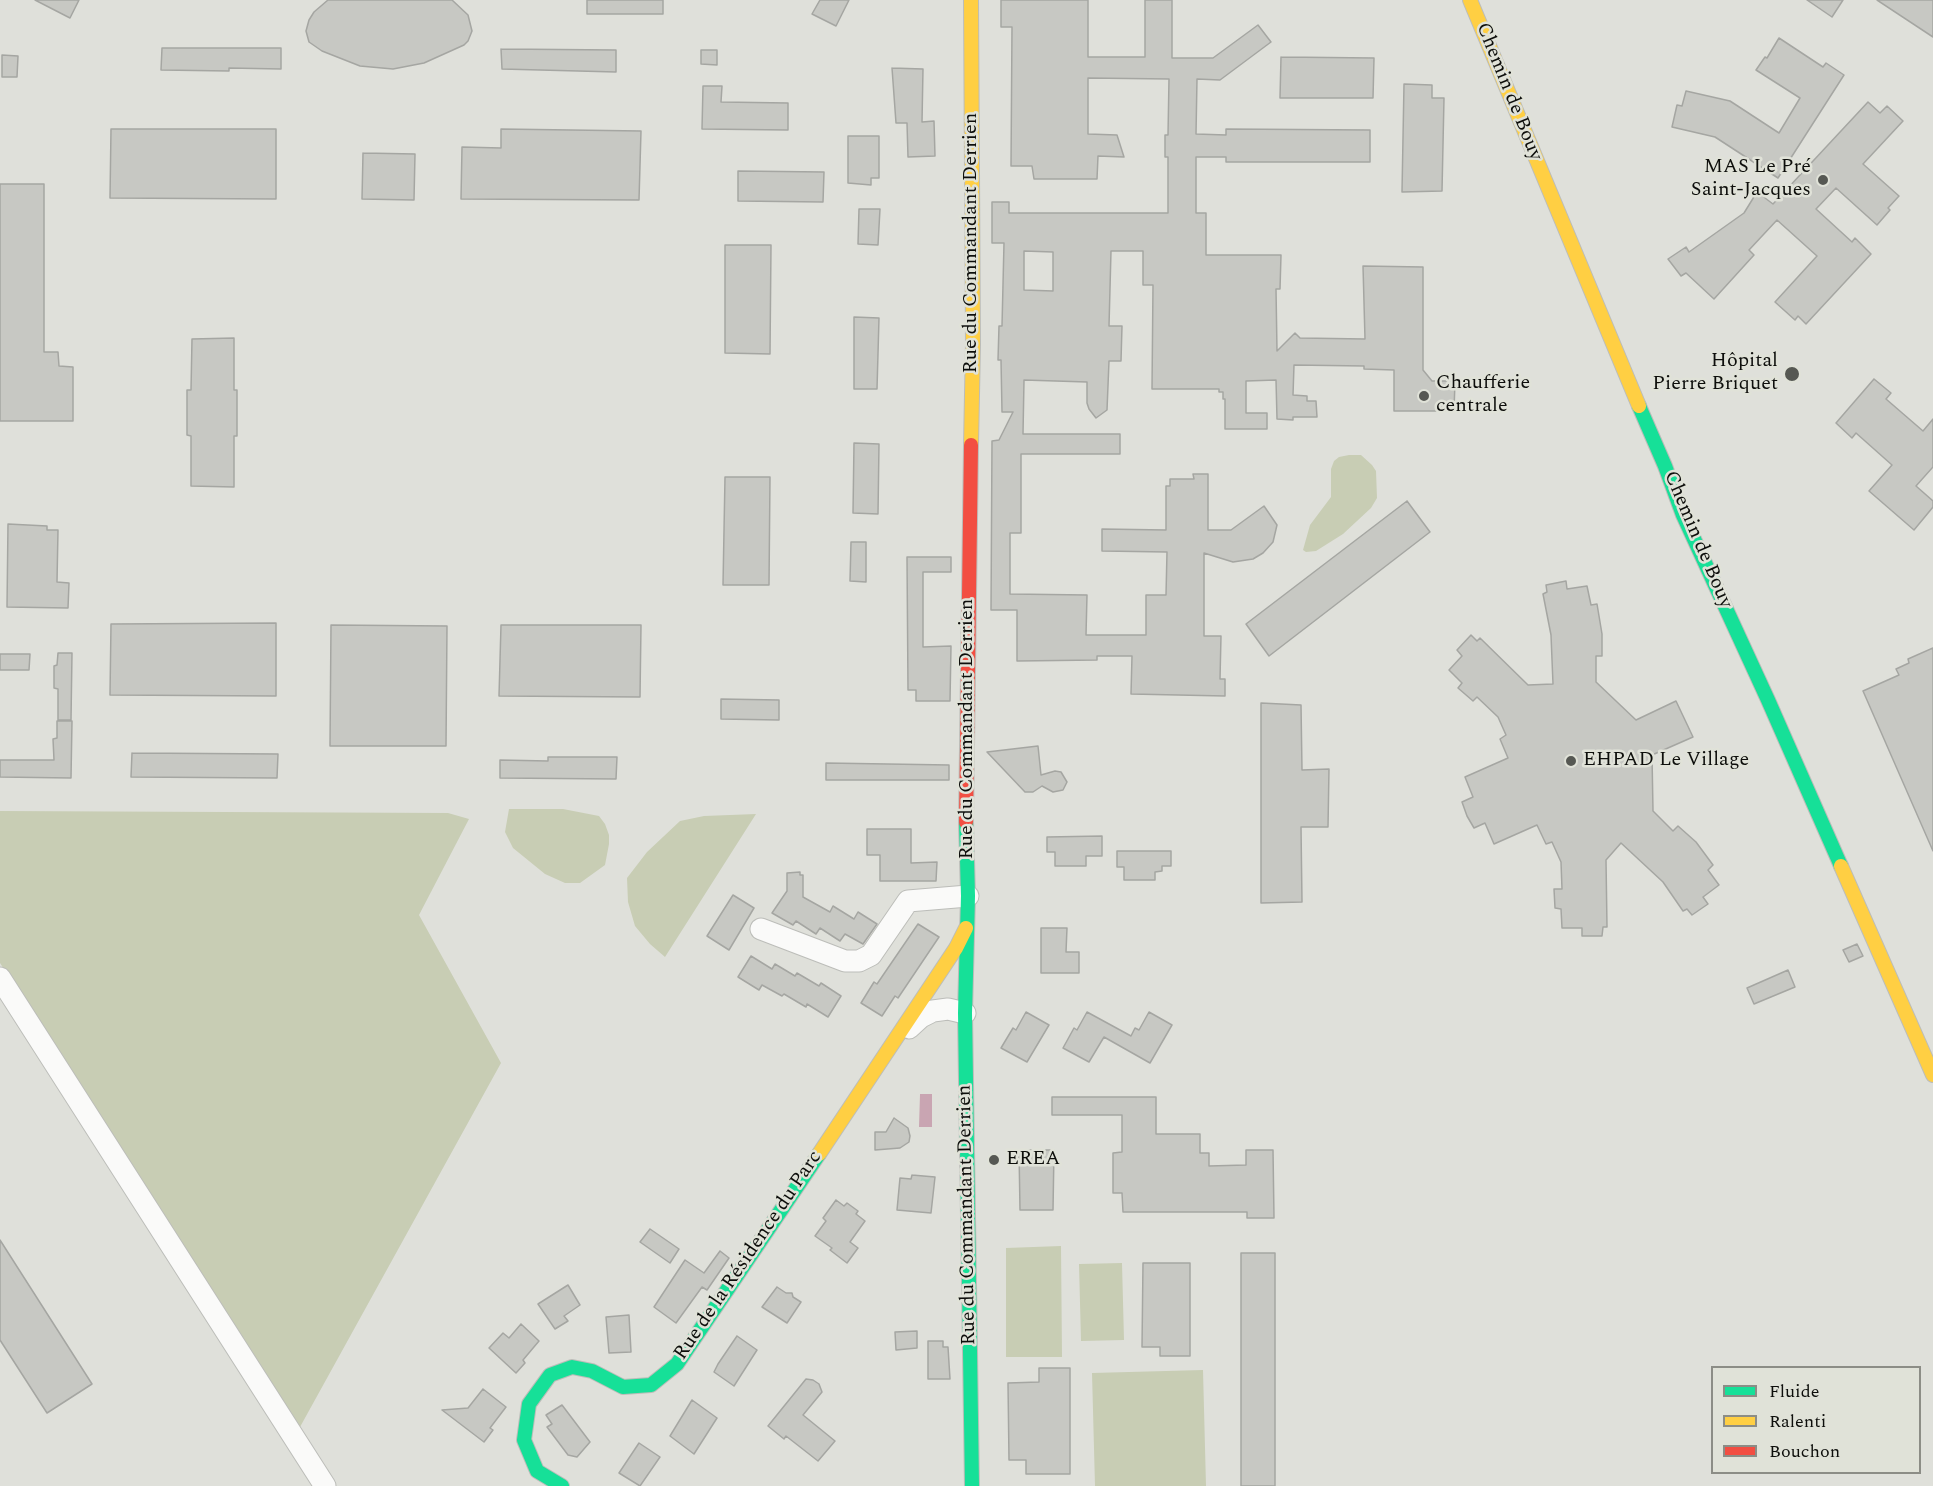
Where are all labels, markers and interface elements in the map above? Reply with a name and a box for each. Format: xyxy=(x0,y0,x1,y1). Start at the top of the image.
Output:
street label: Chemin de Bouy xyxy=(1469,20,1547,164)
street label: Rue du Commandant Derrien xyxy=(960,113,984,373)
place label: MAS Le Pré Saint-Jacques xyxy=(1691,156,1811,203)
marker: MAS Le Pré Saint-Jacques xyxy=(1816,173,1830,187)
place label: Hôpital Pierre Briquet xyxy=(1652,350,1778,397)
marker: Hôpital Pierre Briquet xyxy=(1783,365,1801,383)
place label: Chaufferie centrale xyxy=(1436,372,1530,419)
marker: Chaufferie centrale xyxy=(1417,389,1431,403)
street label: Chemin de Bouy xyxy=(1657,468,1737,612)
street label: Rue du Commandant Derrien xyxy=(956,599,980,859)
place label: EHPAD Le Village xyxy=(1583,749,1749,773)
marker: EHPAD Le Village xyxy=(1564,754,1578,768)
street label: Rue du Commandant Derrien xyxy=(954,1084,982,1346)
street label: Rue de la Résidence du Parc xyxy=(670,1147,828,1365)
place label: EREA xyxy=(1006,1148,1060,1172)
marker: EREA xyxy=(987,1153,1001,1167)
legend xyxy=(1711,1366,1921,1474)
text: Fluide xyxy=(1769,1378,1820,1405)
text: Ralenti xyxy=(1769,1408,1826,1435)
text: Bouchon xyxy=(1769,1438,1840,1465)

